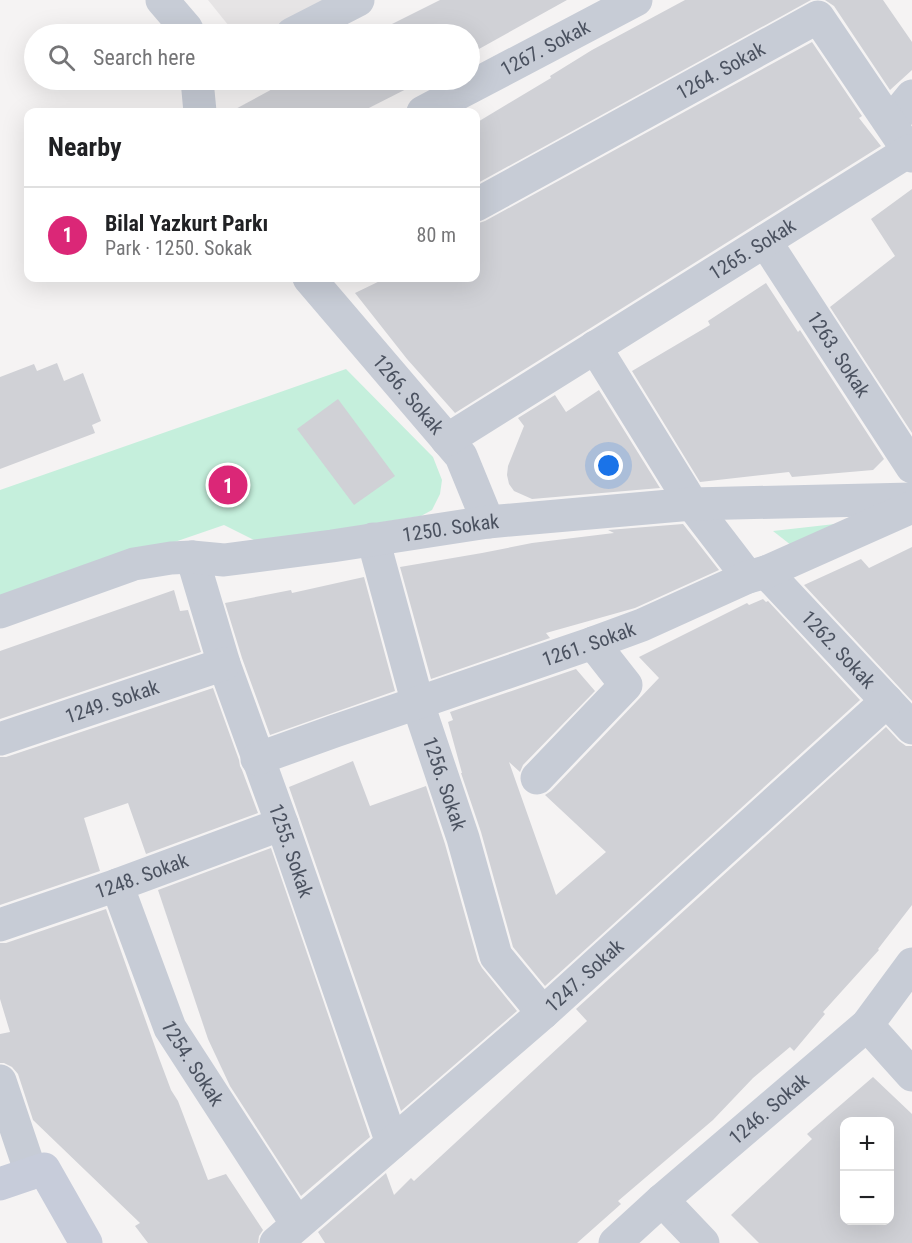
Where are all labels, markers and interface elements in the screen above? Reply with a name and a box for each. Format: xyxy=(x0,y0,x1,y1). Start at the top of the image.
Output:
street label: 1267. Sokak xyxy=(496,14,594,81)
search box xyxy=(24,24,480,90)
street label: 1264. Sokak xyxy=(672,37,769,105)
icon: search xyxy=(45,41,78,74)
text: Search here xyxy=(93,45,195,70)
text: Nearby xyxy=(48,132,122,162)
text: Bilal Yazkurt Parkı xyxy=(105,211,268,236)
street label: 1265. Sokak xyxy=(705,213,800,285)
text: 1 xyxy=(62,223,73,247)
text: 80 m xyxy=(417,223,456,247)
text: Park · 1250. Sokak xyxy=(105,236,252,260)
street label: 1263. Sokak xyxy=(802,307,875,402)
street label: 1266. Sokak xyxy=(368,350,449,439)
your location xyxy=(594,451,623,480)
pin: 1 xyxy=(208,462,248,508)
street label: 1250. Sokak xyxy=(401,509,500,547)
street label: 1262. Sokak xyxy=(796,606,880,693)
street label: 1261. Sokak xyxy=(539,616,639,672)
street label: 1249. Sokak xyxy=(62,675,162,728)
street label: 1256. Sokak xyxy=(418,734,472,834)
street label: 1255. Sokak xyxy=(264,801,318,901)
street label: 1248. Sokak xyxy=(92,848,192,904)
street label: 1247. Sokak xyxy=(540,934,628,1017)
street label: 1254. Sokak xyxy=(156,1017,229,1110)
street label: 1246. Sokak xyxy=(724,1068,814,1150)
map controls xyxy=(840,1117,894,1225)
button: + xyxy=(840,1117,894,1171)
button: − xyxy=(840,1171,894,1225)

